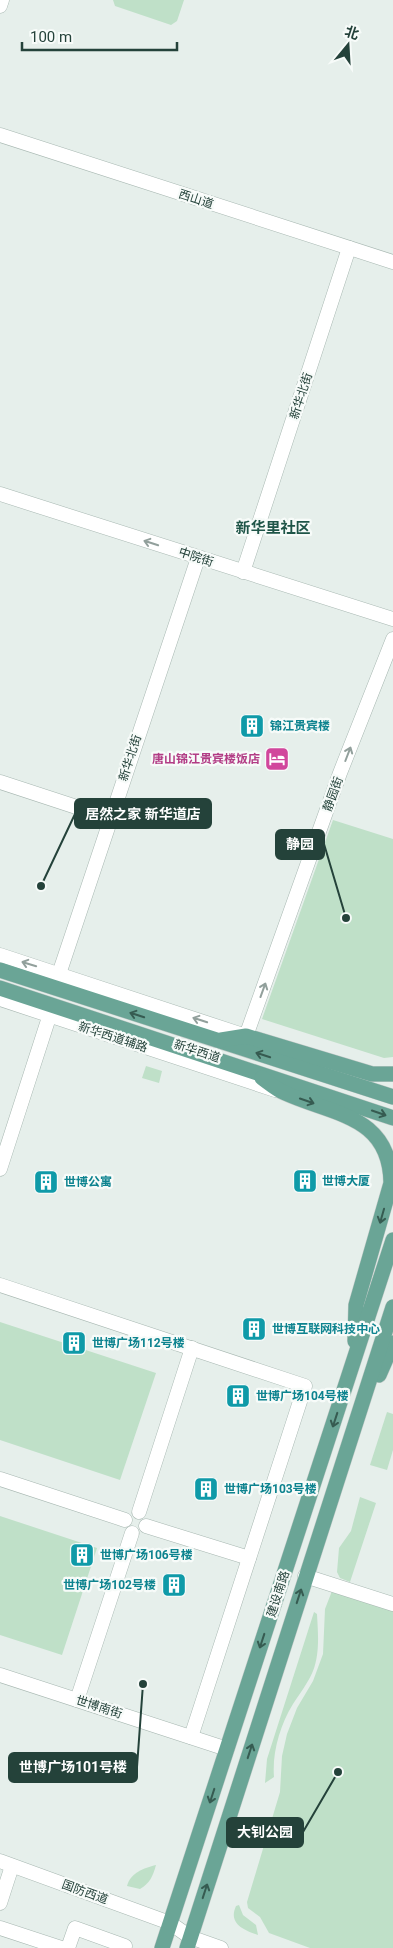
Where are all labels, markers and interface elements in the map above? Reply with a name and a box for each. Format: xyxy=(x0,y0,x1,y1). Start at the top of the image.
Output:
scale bar xyxy=(22,20,178,52)
north arrow xyxy=(323,20,373,70)
text: 北 xyxy=(343,23,361,42)
text: 100 m xyxy=(30,28,72,46)
street label: 西山道 xyxy=(177,187,215,211)
street label: 新华北街 xyxy=(287,371,315,421)
district label: 新华里社区 xyxy=(235,519,311,537)
one-way arrow xyxy=(143,537,159,547)
street label: 中院街 xyxy=(177,545,215,569)
building icon: 锦江贵宾楼 xyxy=(239,713,265,739)
place label: 锦江贵宾楼 xyxy=(270,719,330,733)
street label: 新华北街 xyxy=(116,733,144,783)
hotel icon: 唐山锦江贵宾楼饭店 xyxy=(264,746,290,772)
one-way arrow xyxy=(344,747,353,762)
place label: 唐山锦江贵宾楼饭店 xyxy=(152,752,260,766)
street label: 静园街 xyxy=(320,775,346,813)
callout: 居然之家 新华道店 xyxy=(75,799,211,828)
text: 居然之家 新华道店 xyxy=(85,806,201,822)
callout: 静园 xyxy=(276,830,324,859)
text: 静园 xyxy=(286,836,314,852)
one-way arrow xyxy=(21,959,37,969)
one-way arrow xyxy=(259,982,268,998)
one-way arrow xyxy=(130,1009,146,1019)
one-way arrow xyxy=(192,1015,208,1025)
street label: 新华西道辅路 xyxy=(77,1019,149,1055)
street label: 新华西道 xyxy=(172,1037,222,1065)
one-way arrow xyxy=(256,1050,272,1060)
one-way arrow xyxy=(299,1097,314,1106)
one-way arrow xyxy=(371,1109,386,1118)
building icon: 世博大厦 xyxy=(292,1168,318,1194)
building icon: 世博公寓 xyxy=(33,1169,59,1195)
place label: 世博大厦 xyxy=(322,1174,370,1188)
place label: 世博公寓 xyxy=(64,1175,112,1189)
one-way arrow xyxy=(376,1207,386,1223)
building icon: 世博互联网科技中心 xyxy=(241,1316,267,1342)
place label: 世博互联网科技中心 xyxy=(272,1322,380,1336)
building icon: 世博广场112号楼 xyxy=(61,1330,87,1356)
place label: 世博广场112号楼 xyxy=(92,1336,185,1350)
building icon: 世博广场104号楼 xyxy=(225,1383,251,1409)
place label: 世博广场104号楼 xyxy=(256,1389,349,1403)
one-way arrow xyxy=(329,1412,339,1428)
building icon: 世博广场103号楼 xyxy=(193,1476,219,1502)
place label: 世博广场103号楼 xyxy=(224,1482,317,1496)
building icon: 世博广场106号楼 xyxy=(69,1542,95,1568)
place label: 世博广场106号楼 xyxy=(100,1548,193,1562)
street label: 建设南路 xyxy=(264,1569,292,1619)
building icon: 世博广场102号楼 xyxy=(161,1572,187,1598)
place label: 世博广场102号楼 xyxy=(63,1578,156,1592)
one-way arrow xyxy=(294,1588,304,1604)
one-way arrow xyxy=(257,1633,267,1649)
street label: 世博南街 xyxy=(74,1693,124,1721)
one-way arrow xyxy=(246,1744,255,1759)
callout: 世博广场101号楼 xyxy=(9,1753,137,1782)
text: 世博广场101号楼 xyxy=(19,1759,127,1775)
one-way arrow xyxy=(207,1787,216,1803)
callout: 大钊公园 xyxy=(227,1818,303,1847)
text: 大钊公园 xyxy=(237,1824,293,1840)
street label: 国防西道 xyxy=(60,1877,110,1907)
one-way arrow xyxy=(201,1883,211,1899)

